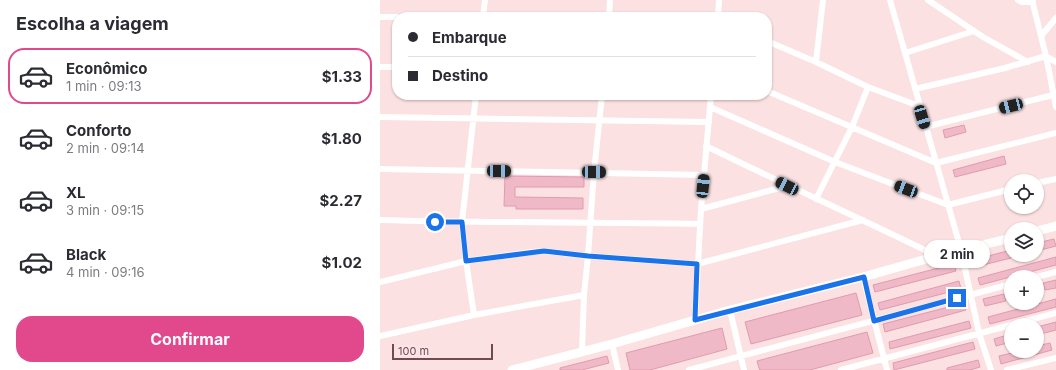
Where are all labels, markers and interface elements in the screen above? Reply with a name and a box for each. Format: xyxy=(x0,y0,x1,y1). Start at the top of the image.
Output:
text: Escolha a viagem xyxy=(16,13,169,34)
text: Embarque xyxy=(432,28,507,47)
icon: car xyxy=(18,58,54,94)
text: Econômico xyxy=(66,59,147,78)
text: Destino xyxy=(432,66,488,85)
text: $1.33 xyxy=(322,67,362,86)
text: 1 min · 09:13 xyxy=(66,78,142,94)
car xyxy=(998,97,1024,115)
car xyxy=(913,104,931,130)
icon: car xyxy=(18,120,54,156)
text: Conforto xyxy=(66,121,131,140)
text: $1.80 xyxy=(321,129,362,148)
text: 2 min · 09:14 xyxy=(66,140,145,156)
car xyxy=(487,165,511,177)
car xyxy=(582,166,606,178)
car xyxy=(696,173,710,199)
map controls xyxy=(1004,174,1044,358)
button: locate xyxy=(1004,174,1044,214)
car xyxy=(774,175,800,197)
car xyxy=(893,179,919,199)
icon: car xyxy=(18,182,54,218)
text: XL xyxy=(66,183,86,202)
text: $2.27 xyxy=(320,191,362,210)
text: 3 min · 09:15 xyxy=(66,202,144,218)
route start xyxy=(426,213,444,231)
button: layers xyxy=(1004,222,1044,262)
callout: 2 min xyxy=(924,240,990,268)
icon: car xyxy=(18,244,54,280)
text: Black xyxy=(66,245,106,264)
text: 2 min xyxy=(940,246,974,262)
text: $1.02 xyxy=(322,253,362,272)
text: 4 min · 09:16 xyxy=(66,264,145,280)
button: + xyxy=(1004,270,1044,310)
route end xyxy=(948,289,966,307)
button: Confirmar xyxy=(16,316,364,362)
button: − xyxy=(1004,318,1044,358)
scale bar xyxy=(392,342,493,361)
text: 100 m xyxy=(398,344,429,358)

